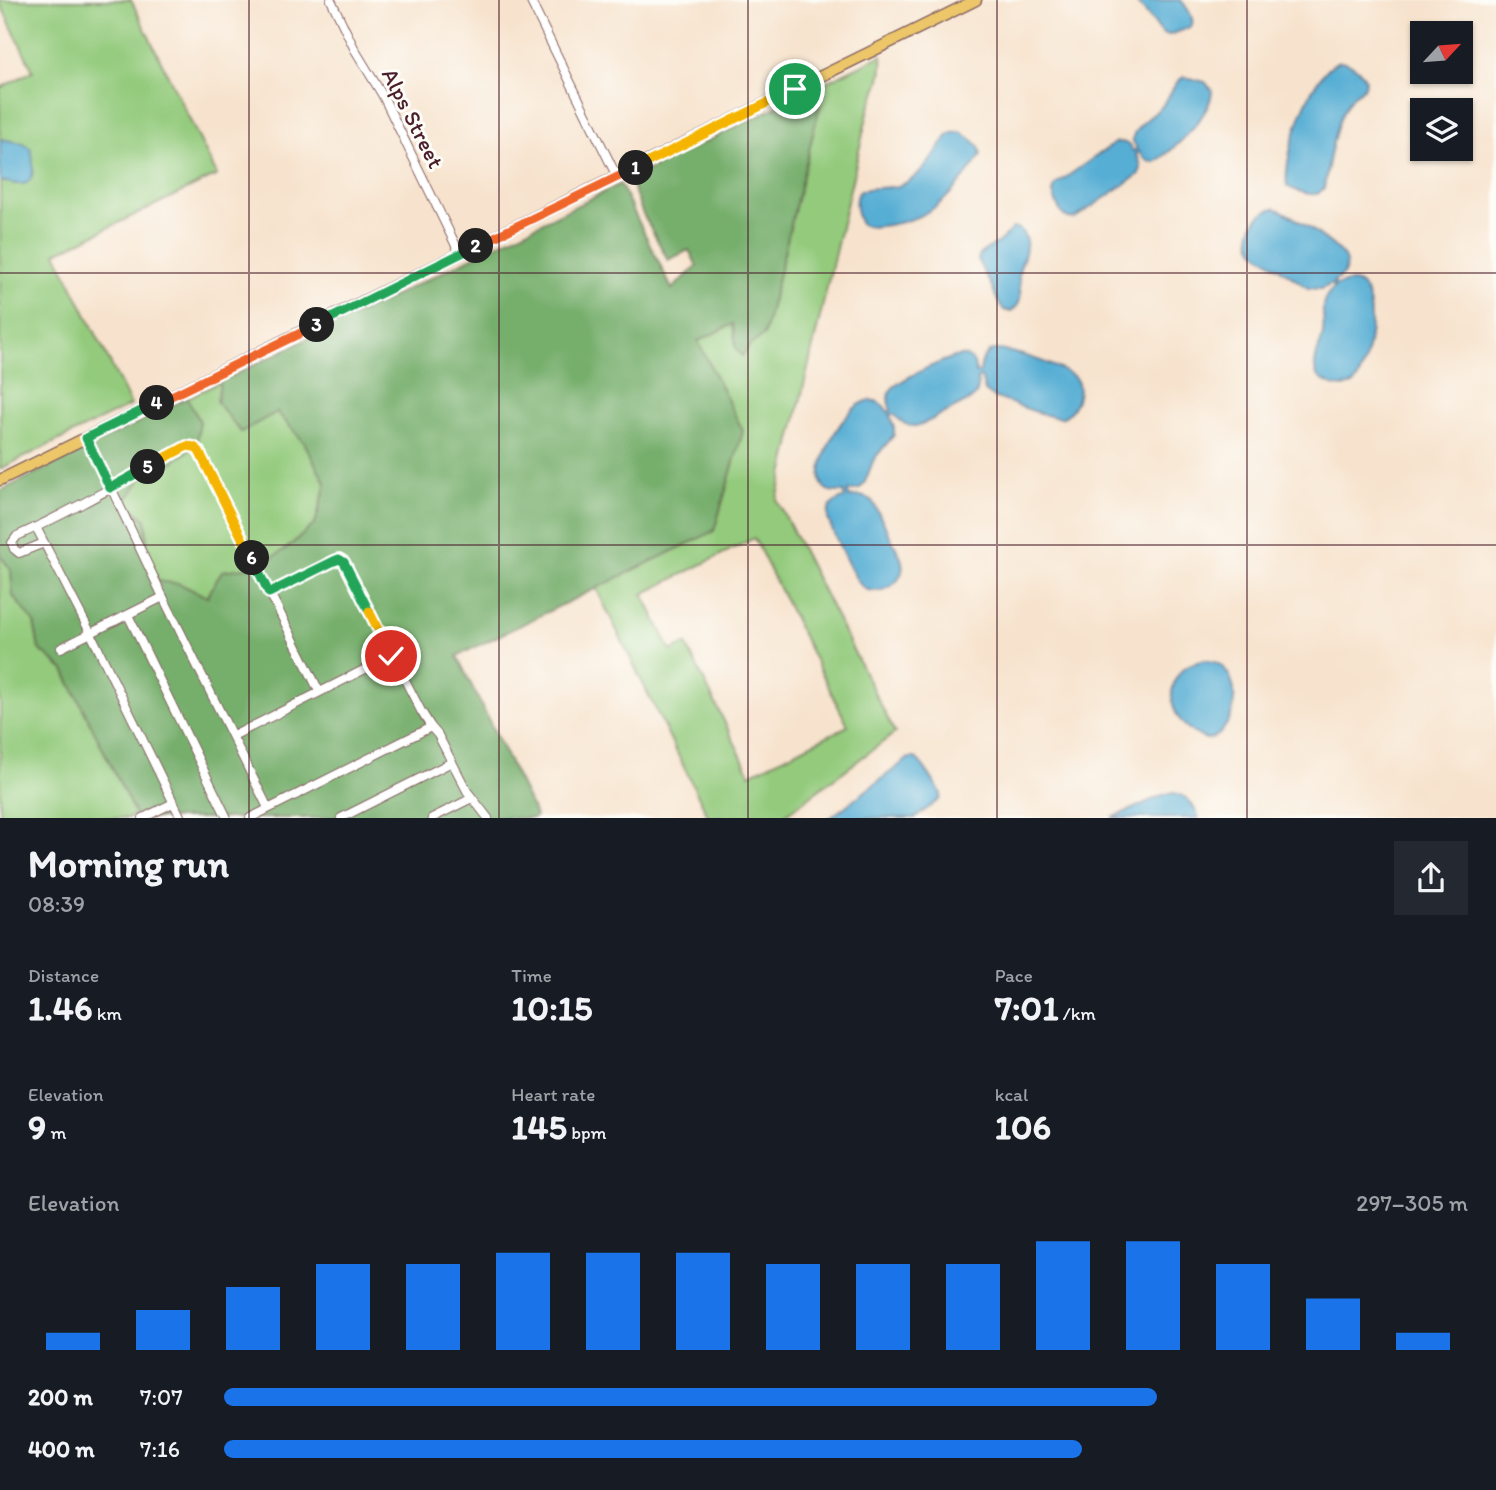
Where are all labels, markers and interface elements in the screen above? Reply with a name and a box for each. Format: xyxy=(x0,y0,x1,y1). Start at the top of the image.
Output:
north arrow xyxy=(1410,21,1474,84)
map controls xyxy=(1410,21,1473,161)
pin xyxy=(765,59,825,119)
street label: Alps Street xyxy=(376,63,450,173)
icon: arrive xyxy=(776,70,814,108)
button: layers xyxy=(1410,98,1473,161)
pin: 1 xyxy=(618,150,654,186)
text: 1 xyxy=(631,156,640,179)
pin: 2 xyxy=(458,229,494,264)
text: 2 xyxy=(471,234,481,257)
pin: 3 xyxy=(300,308,334,342)
text: 3 xyxy=(311,313,322,336)
pin: 4 xyxy=(140,386,174,420)
text: 4 xyxy=(151,391,162,414)
pin: 5 xyxy=(130,449,166,484)
text: 5 xyxy=(143,455,152,478)
pin: 6 xyxy=(234,540,270,576)
text: 6 xyxy=(246,546,257,569)
pin xyxy=(361,626,421,686)
icon: check xyxy=(372,637,410,675)
text: Morning run xyxy=(28,841,229,887)
button: share xyxy=(1394,841,1468,915)
text: 08:39 xyxy=(28,890,85,918)
text: Distance xyxy=(28,964,99,987)
text: Time xyxy=(511,964,552,987)
text: Pace xyxy=(995,964,1033,987)
text: 1.46 xyxy=(28,987,92,1029)
text: 10:15 xyxy=(511,987,592,1029)
text: 7:01 xyxy=(995,987,1058,1029)
text: km xyxy=(92,1002,122,1025)
text: /km xyxy=(1058,1002,1096,1025)
text: Elevation xyxy=(28,1083,104,1106)
text: Heart rate xyxy=(511,1083,595,1106)
text: kcal xyxy=(995,1083,1028,1106)
text: 9 xyxy=(28,1106,46,1148)
text: 145 xyxy=(511,1106,567,1148)
text: 106 xyxy=(995,1106,1051,1148)
text: m xyxy=(46,1121,67,1144)
text: bpm xyxy=(567,1121,607,1144)
text: Elevation xyxy=(28,1189,119,1217)
text: 297–305 m xyxy=(1356,1189,1468,1217)
text: 200 m xyxy=(28,1383,93,1411)
text: 7:07 xyxy=(140,1383,183,1411)
text: 400 m xyxy=(28,1435,95,1463)
text: 7:16 xyxy=(140,1435,180,1463)

